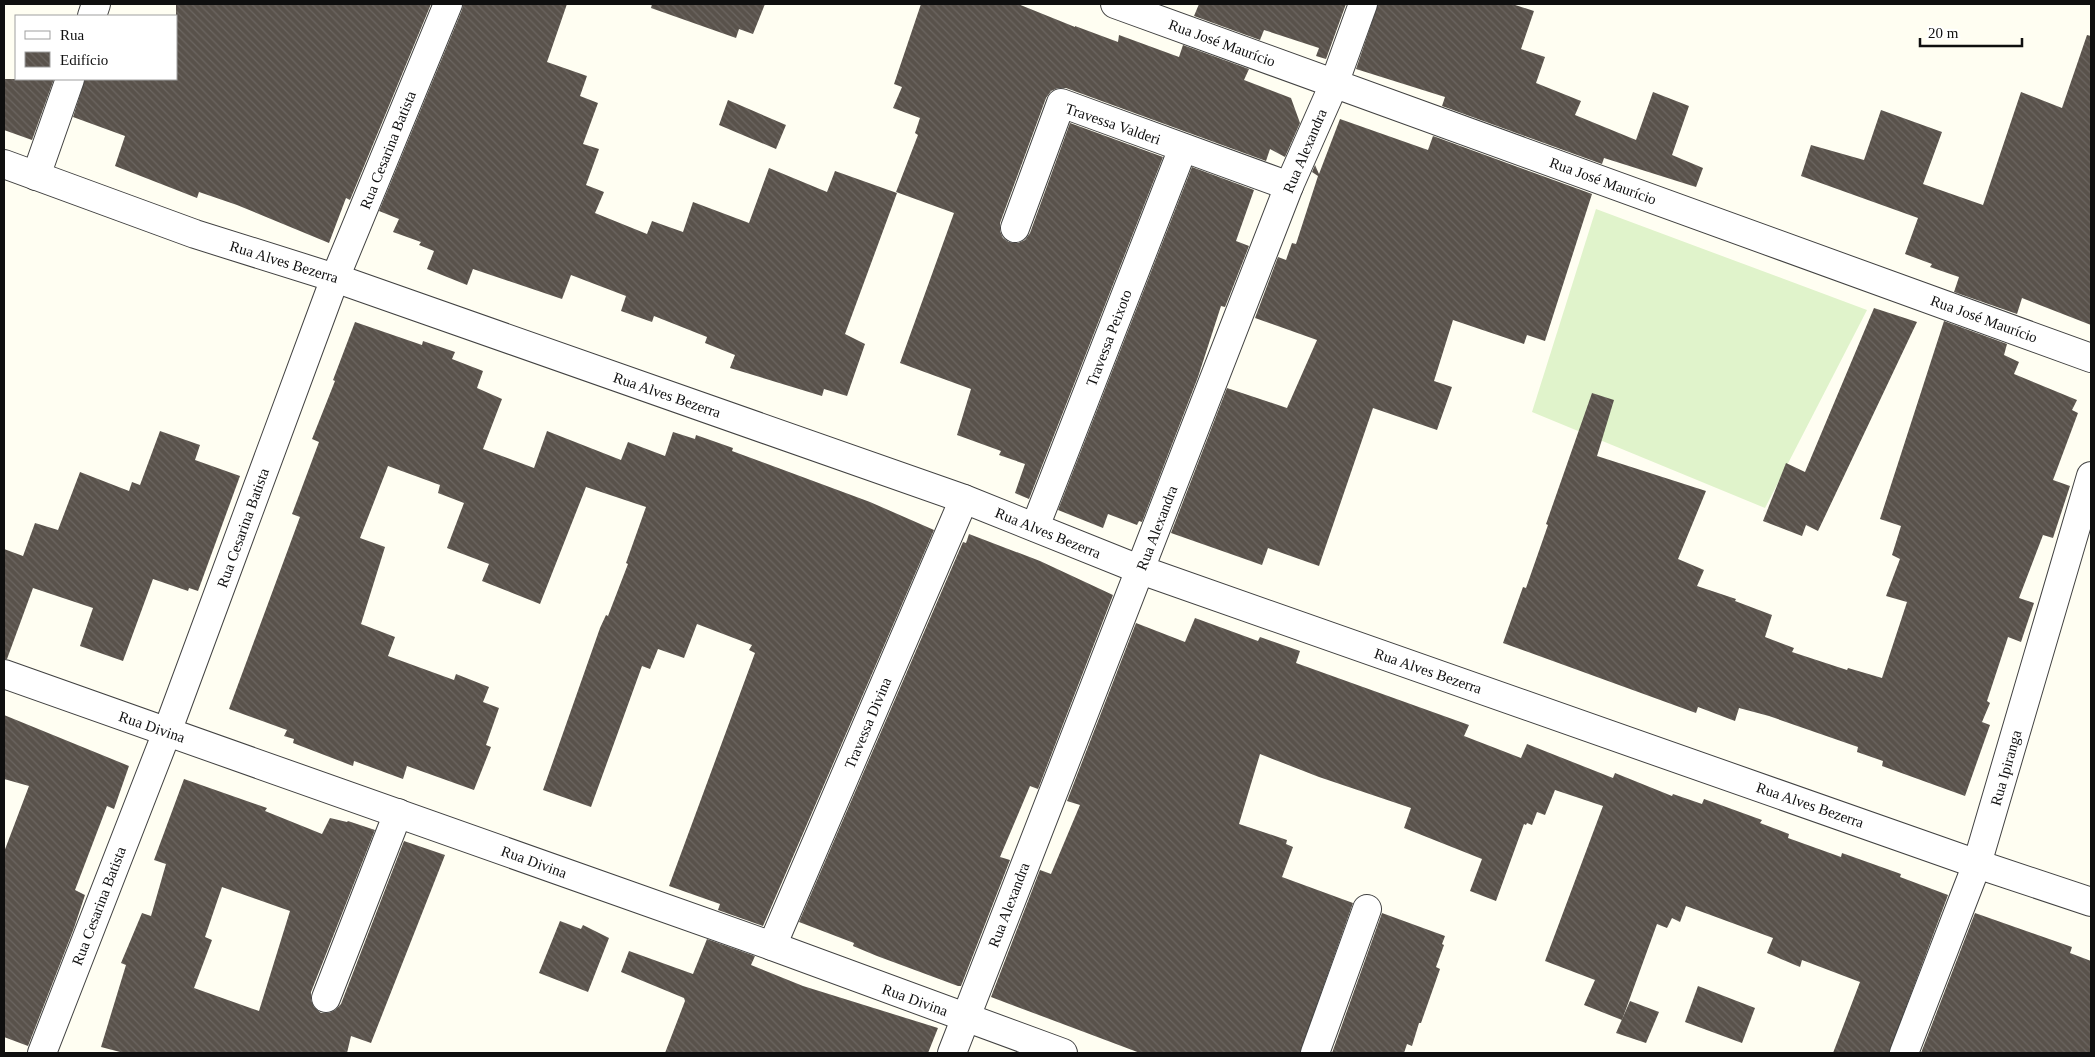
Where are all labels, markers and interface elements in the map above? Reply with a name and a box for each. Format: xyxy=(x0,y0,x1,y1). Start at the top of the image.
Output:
legend xyxy=(15,15,178,80)
scale bar xyxy=(1920,15,2022,47)
street label: Rua José Maurício xyxy=(1166,16,1278,70)
text: 20 m xyxy=(1928,25,1959,41)
text: Rua xyxy=(60,27,85,43)
text: Edifício xyxy=(60,52,108,68)
street label: Rua Cesarina Batista xyxy=(357,88,419,211)
street label: Travessa Valderi xyxy=(1063,100,1163,148)
street label: Rua Alexandra xyxy=(1280,106,1330,195)
street label: Rua José Maurício xyxy=(1547,154,1659,208)
street label: Rua Alves Bezerra xyxy=(228,238,340,286)
street label: Travessa Peixoto xyxy=(1083,287,1135,389)
street label: Rua José Maurício xyxy=(1928,292,2040,346)
street label: Rua Alves Bezerra xyxy=(611,369,723,421)
street label: Rua Cesarina Batista xyxy=(214,466,272,590)
street label: Rua Alexandra xyxy=(1133,483,1181,573)
street label: Rua Alves Bezerra xyxy=(993,505,1103,562)
street label: Rua Alves Bezerra xyxy=(1372,645,1484,697)
street label: Travessa Divina xyxy=(842,675,895,771)
street label: Rua Divina xyxy=(117,708,187,746)
street label: Rua Ipiranga xyxy=(1988,728,2025,808)
street label: Rua Alves Bezerra xyxy=(1754,779,1866,831)
street label: Rua Divina xyxy=(499,843,569,881)
street label: Rua Cesarina Batista xyxy=(69,844,129,968)
street label: Rua Alexandra xyxy=(985,860,1033,950)
street label: Rua Divina xyxy=(880,981,950,1019)

